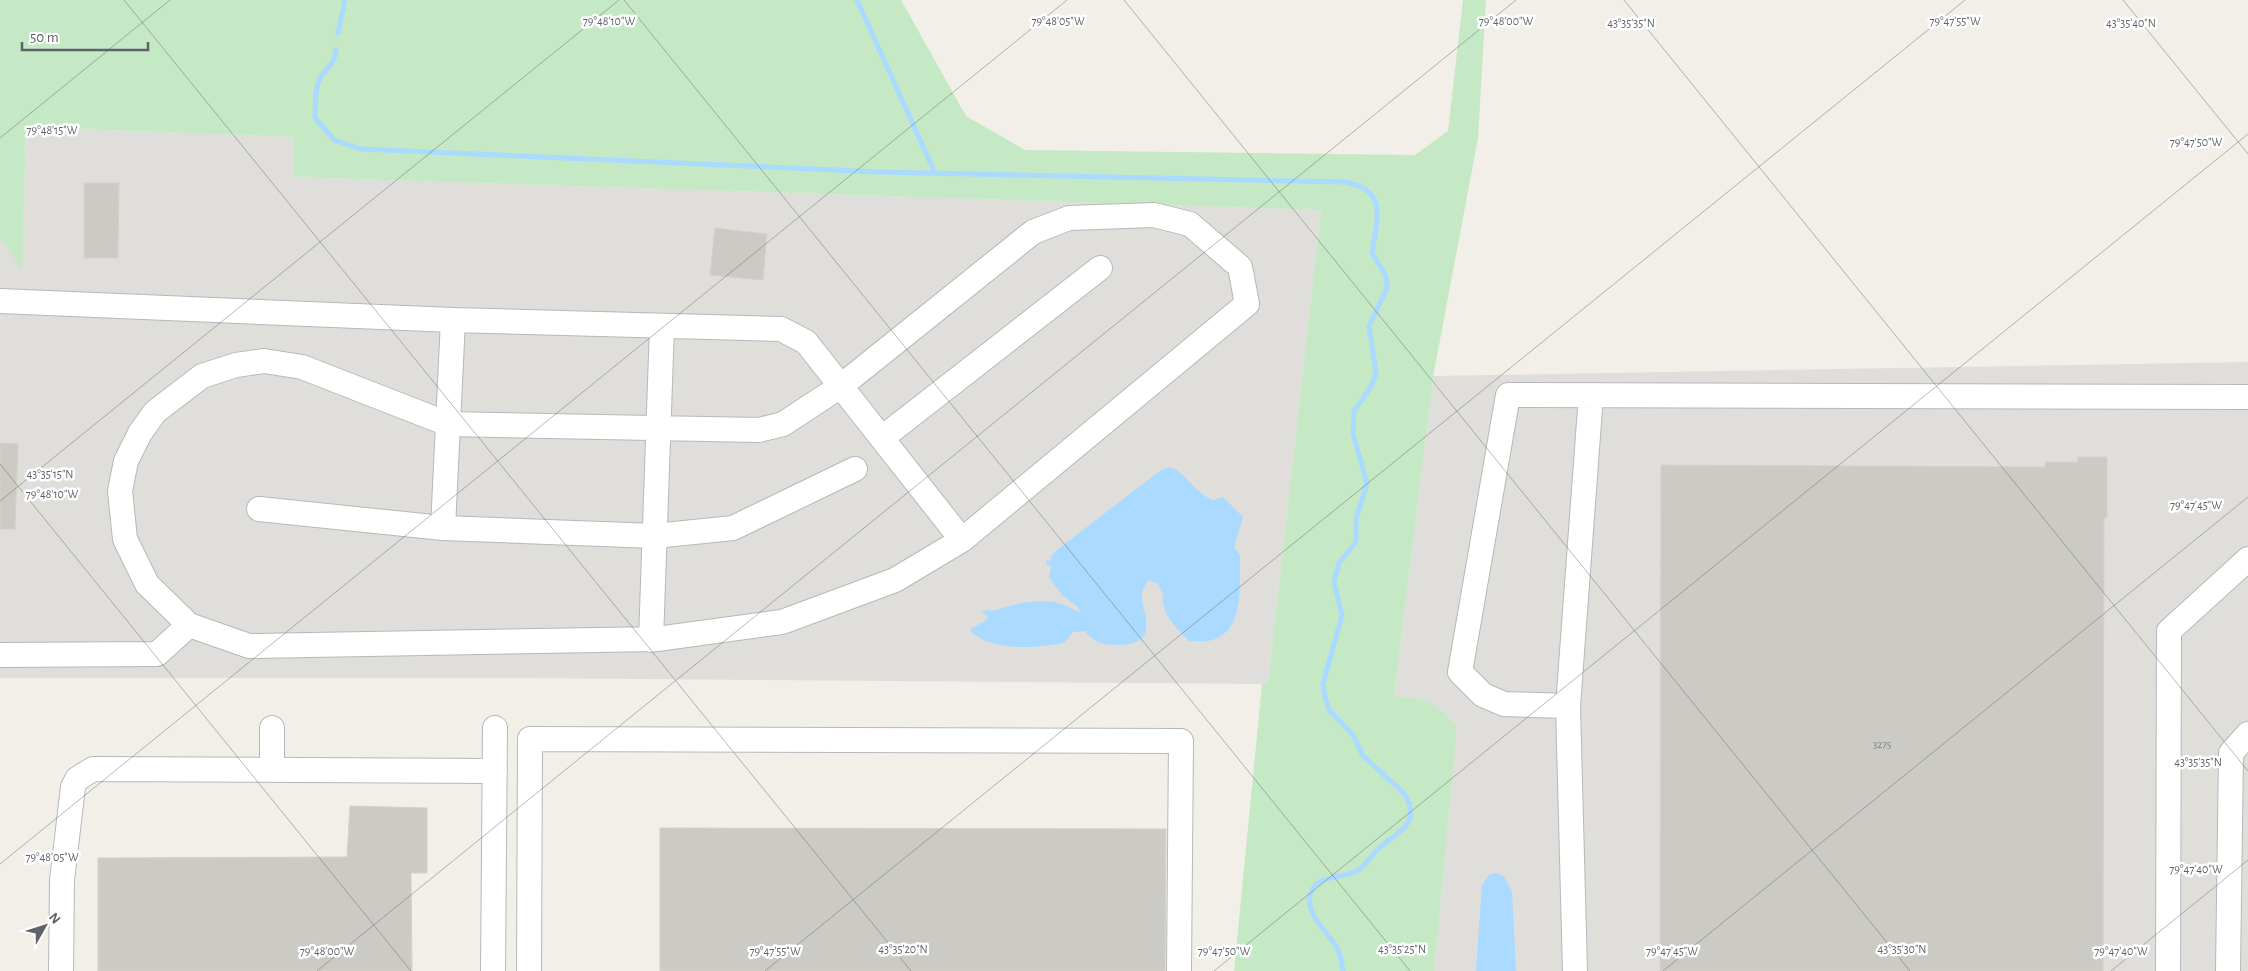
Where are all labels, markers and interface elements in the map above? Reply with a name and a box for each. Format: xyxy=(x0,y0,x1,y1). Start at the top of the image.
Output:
text: 79°48'10"W xyxy=(583,15,635,27)
text: 79°48'05"W xyxy=(1031,15,1085,27)
text: 79°48'00"W xyxy=(1479,15,1534,27)
text: 79°47'55"W xyxy=(1929,15,1981,27)
text: 43°35'35"N xyxy=(1607,17,1655,29)
text: 43°35'40"N xyxy=(2106,17,2156,29)
scale bar xyxy=(22,20,149,52)
text: 50 m xyxy=(30,30,59,45)
text: 79°48'15"W xyxy=(26,124,78,136)
text: 79°47'50"W xyxy=(2170,136,2223,148)
text: 43°35'15"N xyxy=(27,468,73,480)
text: 79°48'10"W xyxy=(26,488,78,500)
text: 79°47'45"W xyxy=(2170,499,2222,511)
house number: 3275 xyxy=(1873,739,1892,750)
text: 43°35'35"N xyxy=(2174,756,2222,768)
text: 79°48'05"W xyxy=(25,851,79,863)
text: 79°47'40"W xyxy=(2169,863,2223,875)
north arrow xyxy=(20,901,70,951)
text: N xyxy=(46,910,63,927)
text: 43°35'20"N xyxy=(878,943,928,955)
text: 43°35'25"N xyxy=(1378,943,1426,955)
text: 43°35'30"N xyxy=(1877,943,1927,955)
text: 79°48'00"W xyxy=(300,945,355,957)
text: 79°47'55"W xyxy=(749,945,801,957)
text: 79°47'50"W xyxy=(1198,945,1251,957)
text: 79°47'45"W xyxy=(1646,945,1698,957)
text: 79°47'40"W xyxy=(2094,945,2148,957)

